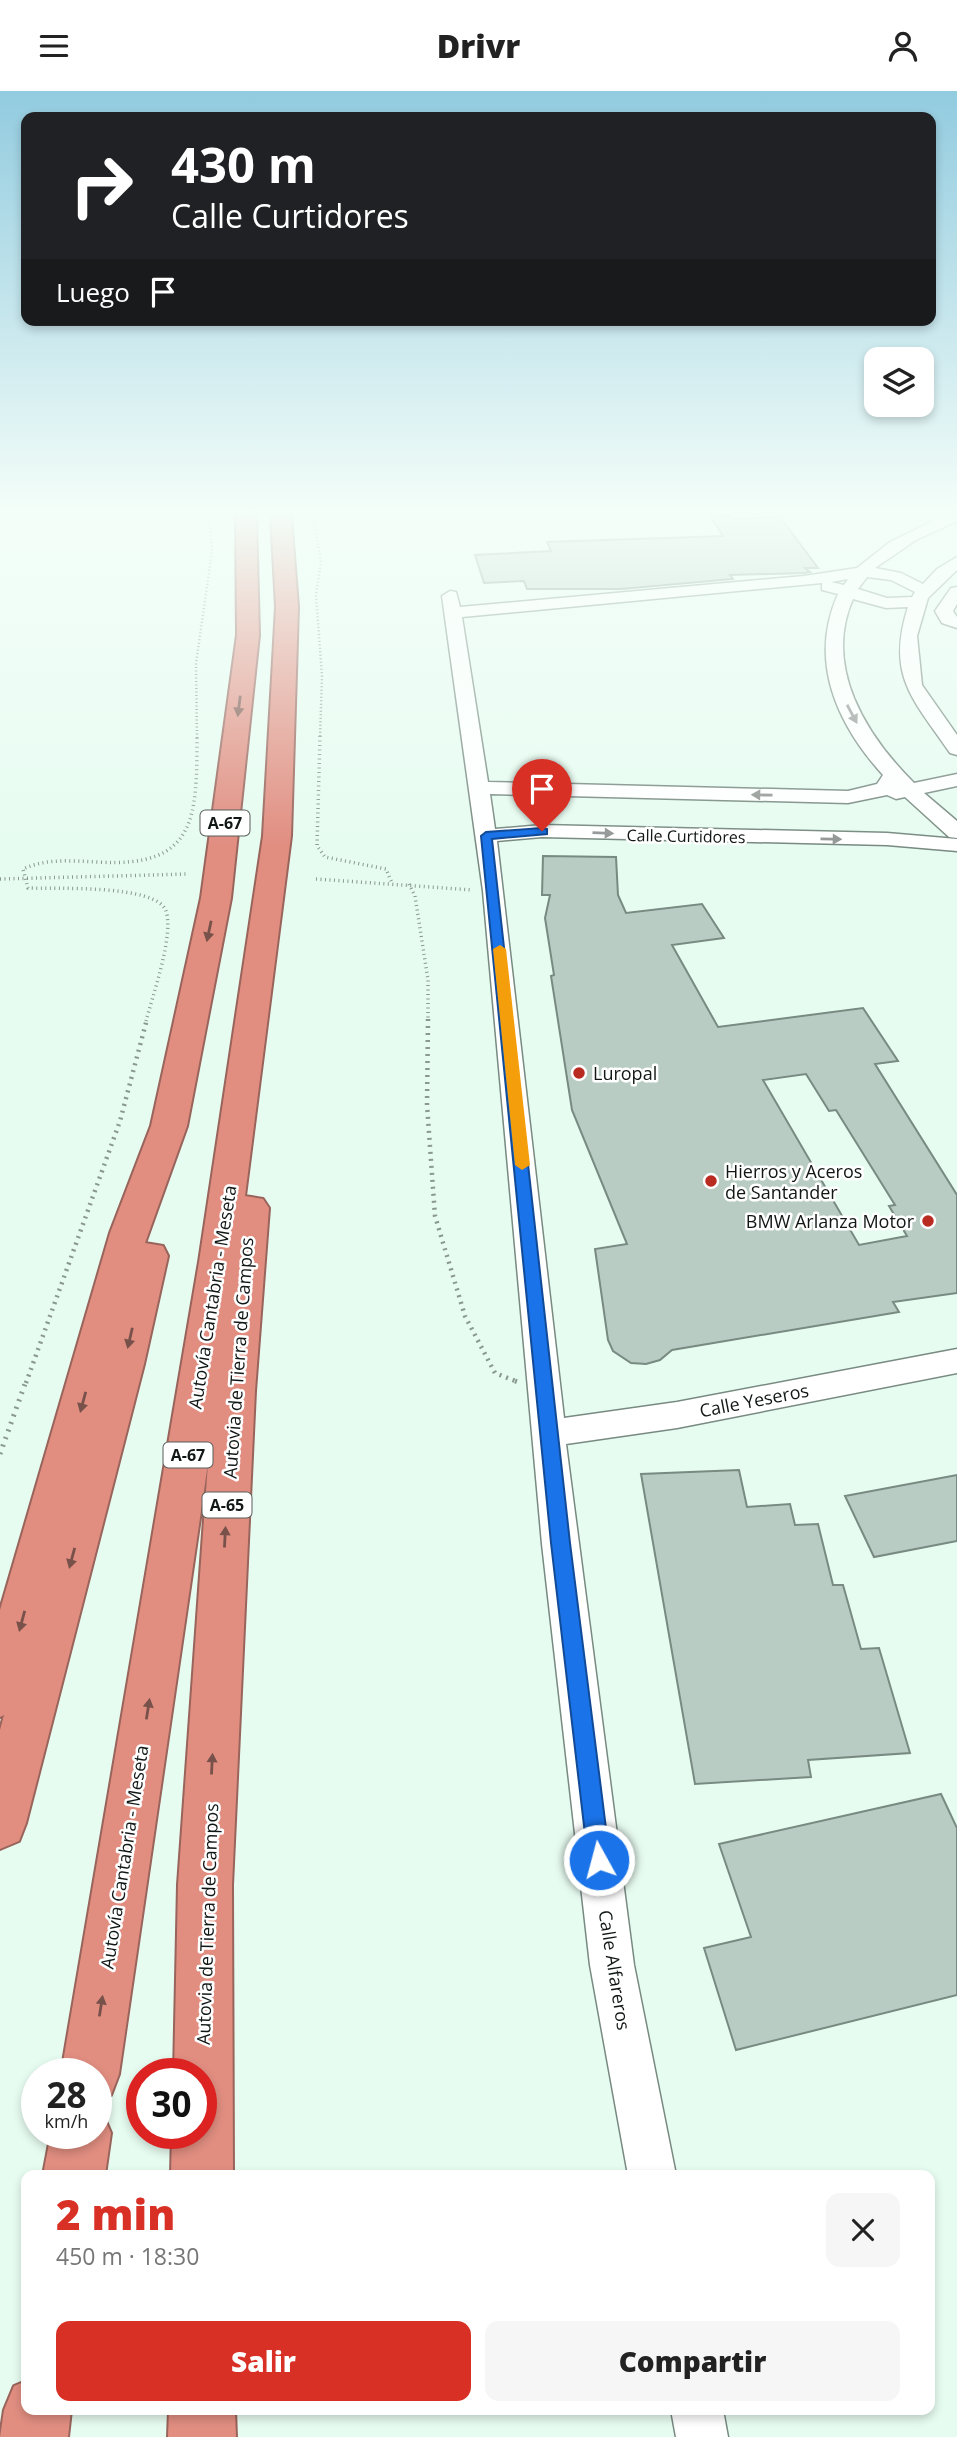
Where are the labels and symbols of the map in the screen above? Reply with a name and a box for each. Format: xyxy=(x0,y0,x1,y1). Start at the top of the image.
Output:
one-way arrow xyxy=(234,695,245,717)
one-way arrow xyxy=(846,705,858,724)
pin xyxy=(512,759,572,831)
one-way arrow xyxy=(750,789,772,801)
road number: A-67 xyxy=(201,811,250,835)
street label: Calle Curtidores xyxy=(626,824,746,848)
one-way arrow xyxy=(593,828,615,839)
one-way arrow xyxy=(820,833,842,844)
one-way arrow xyxy=(203,920,214,942)
place label: Luropal xyxy=(593,1061,657,1085)
marker: Luropal xyxy=(571,1065,587,1081)
place label: Hierros y Aceros de Santander xyxy=(725,1159,862,1204)
marker: Hierros y Aceros de Santander xyxy=(703,1173,719,1189)
street label: Autovía Cantabria - Meseta xyxy=(182,1183,242,1411)
place label: BMW Arlanza Motor xyxy=(746,1209,915,1233)
marker: BMW Arlanza Motor xyxy=(920,1213,936,1229)
street label: Autovia de Tierra de Campos xyxy=(218,1237,258,1479)
one-way arrow xyxy=(124,1327,135,1349)
street label: Calle Yeseros xyxy=(697,1378,811,1422)
one-way arrow xyxy=(77,1391,87,1412)
road number: A-67 xyxy=(164,1443,212,1467)
road number: A-65 xyxy=(202,1493,252,1517)
one-way arrow xyxy=(220,1526,231,1548)
one-way arrow xyxy=(67,1548,77,1569)
one-way arrow xyxy=(16,1610,27,1632)
one-way arrow xyxy=(143,1698,154,1720)
street label: Autovía Cantabria - Meseta xyxy=(94,1743,154,1971)
one-way arrow xyxy=(207,1753,218,1775)
street label: Autovia de Tierra de Campos xyxy=(191,1803,223,2045)
position arrow xyxy=(562,1823,636,1897)
street label: Calle Alfareros xyxy=(594,1908,636,2032)
one-way arrow xyxy=(96,1995,107,2017)
speed limit sign: 30 xyxy=(126,2058,217,2149)

